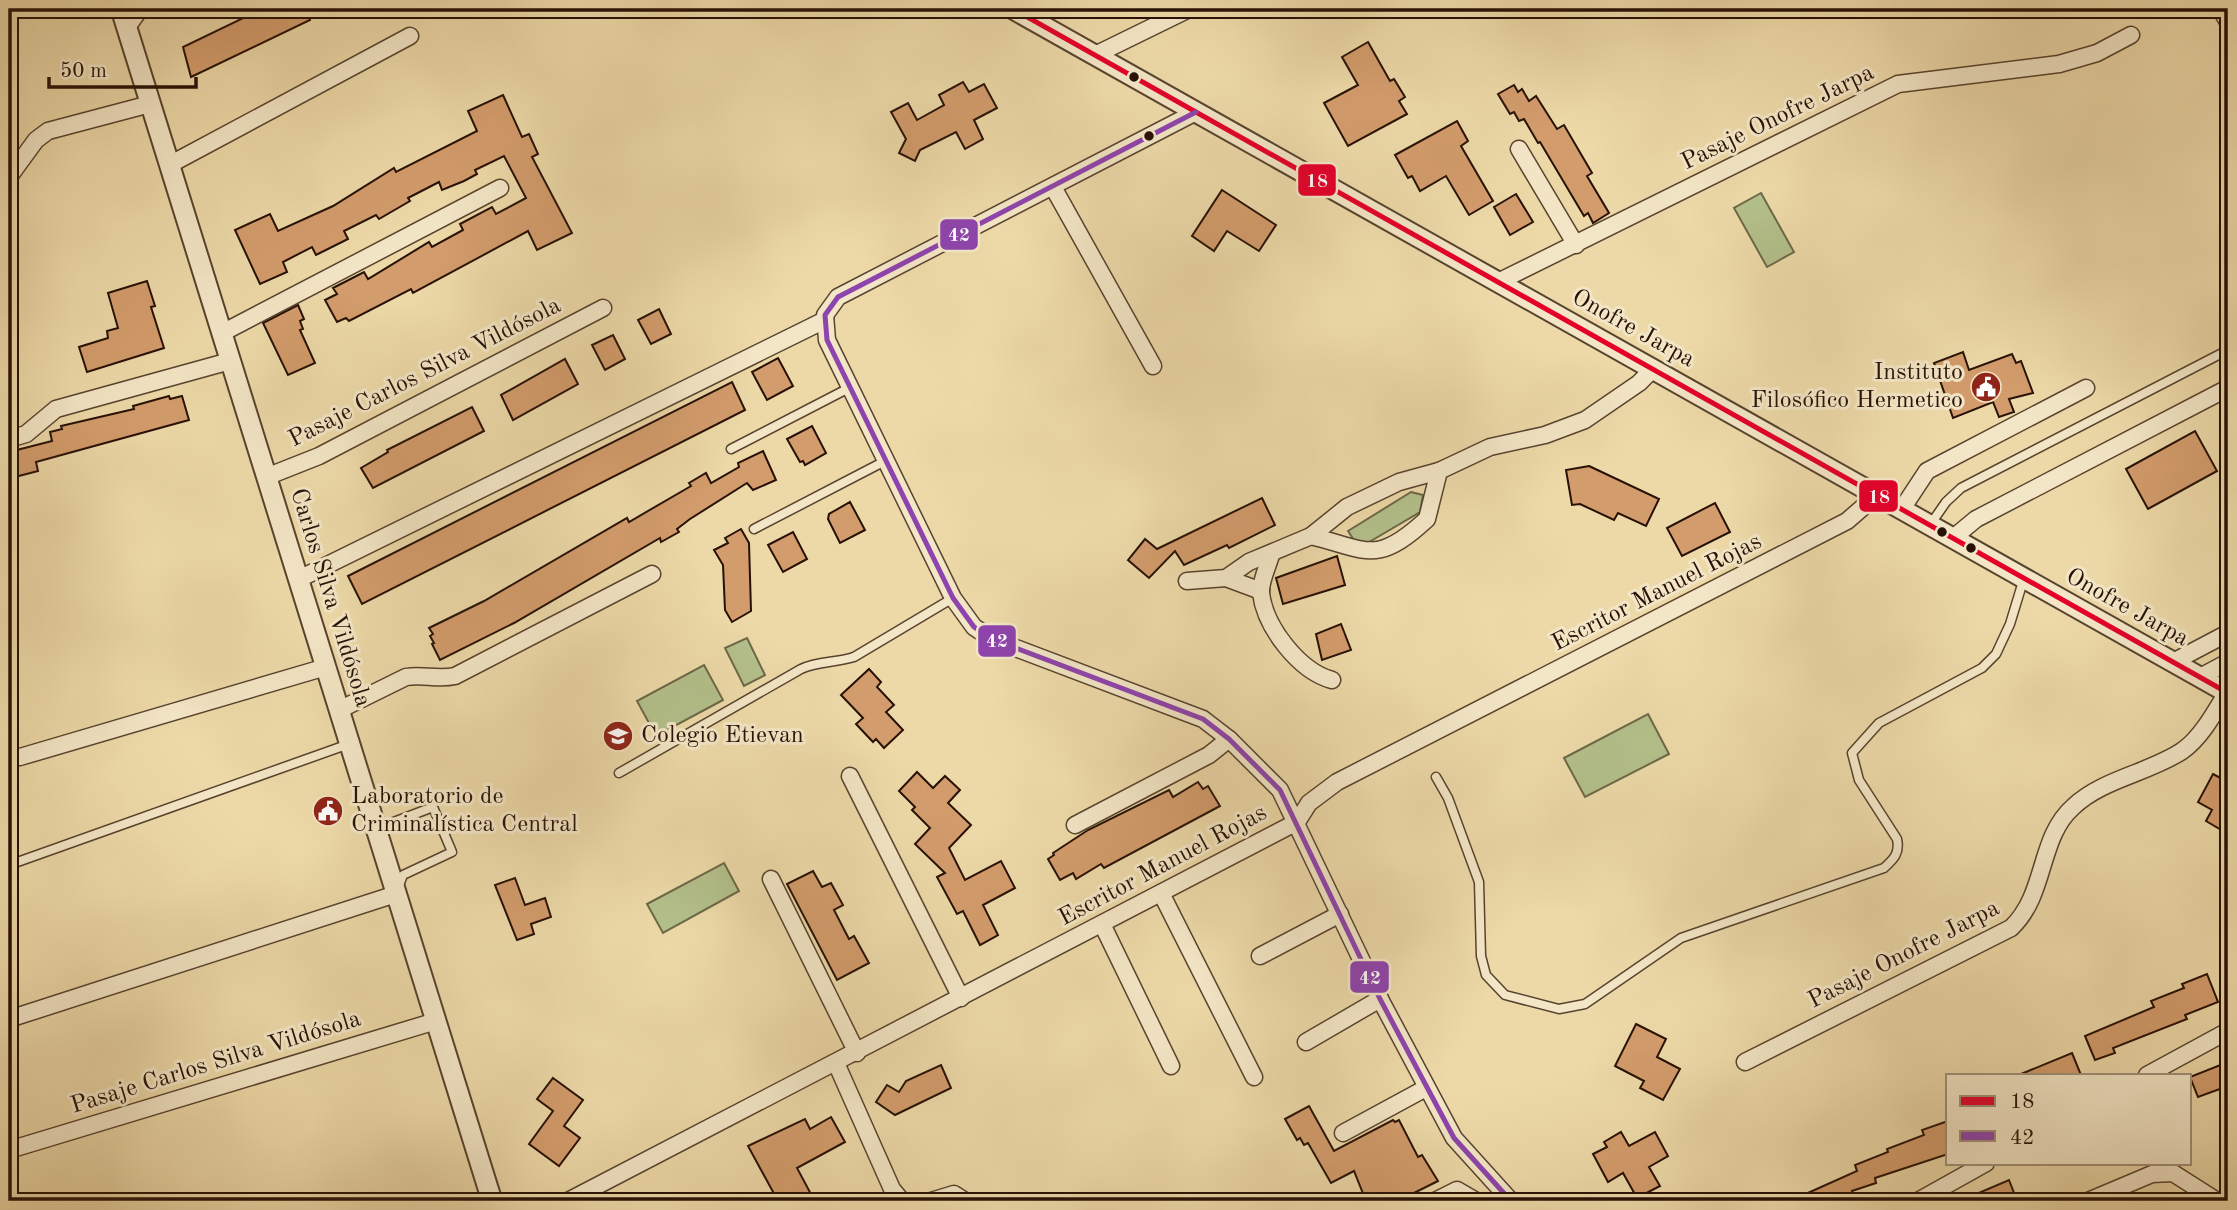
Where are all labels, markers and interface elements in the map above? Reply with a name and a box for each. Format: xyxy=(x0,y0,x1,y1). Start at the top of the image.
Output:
scale bar xyxy=(49,46,196,90)
text: 50 m xyxy=(60,61,107,82)
street label: Pasaje Onofre Jarpa xyxy=(1678,61,1878,175)
unlabelled marker xyxy=(1127,70,1141,84)
unlabelled marker xyxy=(1142,129,1156,143)
line badge: 18 xyxy=(1297,163,1337,197)
text: 18 xyxy=(1306,173,1328,192)
line badge: 42 xyxy=(939,218,979,251)
text: 42 xyxy=(948,227,970,246)
street label: Onofre Jarpa xyxy=(1568,286,1698,373)
street label: Pasaje Carlos Silva Vildósola xyxy=(285,294,565,452)
place label: Instituto Filosófico Hermetico xyxy=(1751,361,1963,413)
public building icon: Instituto Filosófico Hermetico xyxy=(1969,370,2003,404)
line badge: 18 xyxy=(1858,479,1899,513)
street label: Carlos Silva Vildósola xyxy=(285,486,375,710)
text: 18 xyxy=(1868,489,1890,508)
unlabelled marker xyxy=(1935,525,1949,539)
street label: Escritor Manuel Rojas xyxy=(1548,530,1766,656)
unlabelled marker xyxy=(1964,541,1978,555)
street label: Onofre Jarpa xyxy=(2062,565,2192,652)
line badge: 42 xyxy=(977,624,1017,658)
text: 42 xyxy=(986,633,1008,652)
school or university icon: Colegio Etievan xyxy=(601,719,635,753)
place label: Colegio Etievan xyxy=(641,724,804,748)
place label: Laboratorio de Criminalística Central xyxy=(351,785,578,837)
public building icon: Laboratorio de Criminalística Central xyxy=(311,794,345,828)
street label: Escritor Manuel Rojas xyxy=(1055,801,1271,931)
street label: Pasaje Onofre Jarpa xyxy=(1805,896,2004,1014)
line badge: 42 xyxy=(1349,960,1390,994)
text: 42 xyxy=(1359,970,1381,989)
street label: Pasaje Carlos Silva Vildósola xyxy=(68,1007,364,1119)
legend xyxy=(1946,1074,2192,1164)
text: 18 xyxy=(2010,1092,2034,1113)
text: 42 xyxy=(2010,1128,2034,1149)

